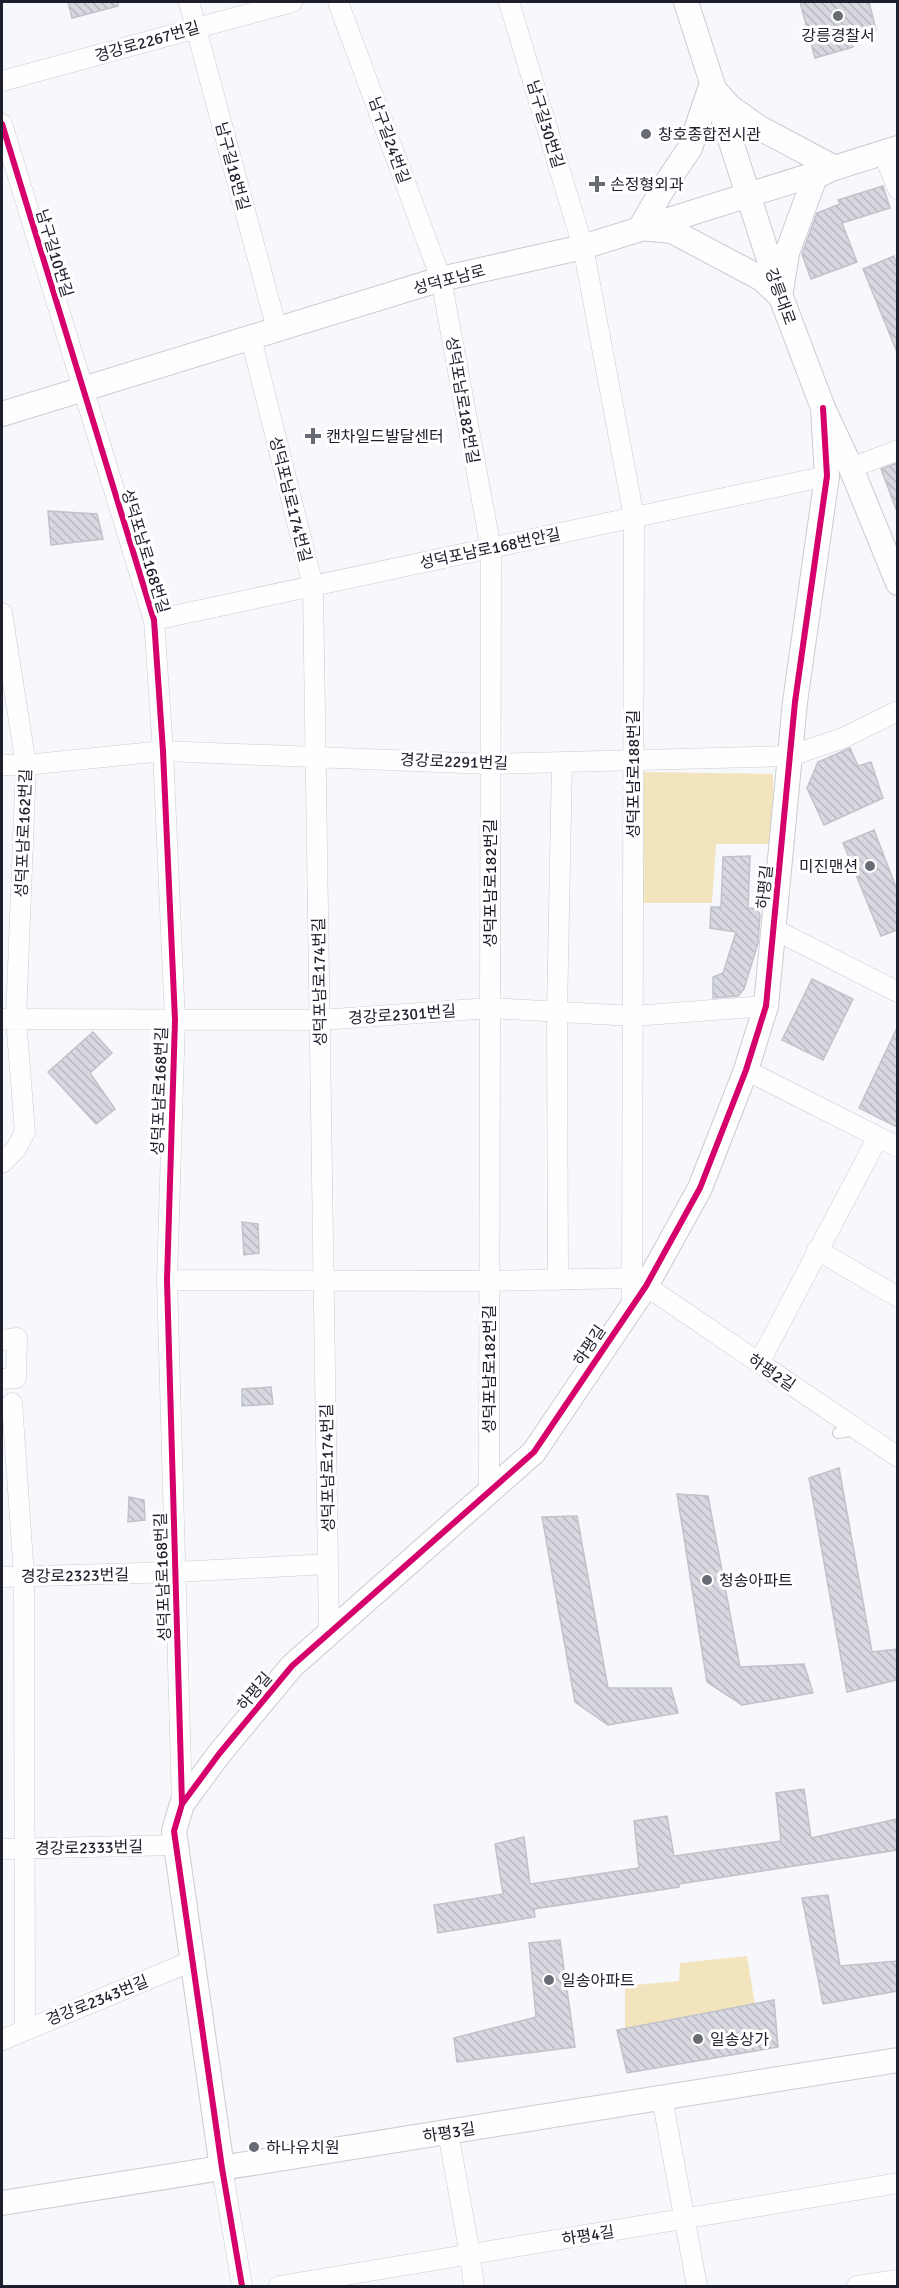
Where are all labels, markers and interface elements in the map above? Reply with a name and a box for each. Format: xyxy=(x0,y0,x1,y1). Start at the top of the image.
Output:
marker: 강릉경찰서 xyxy=(831,9,845,23)
street label: 경강로2267번길 xyxy=(93,17,202,66)
place label: 강릉경찰서 xyxy=(801,26,875,46)
street label: 남구길30번길 xyxy=(522,78,568,171)
street label: 남구길24번길 xyxy=(364,94,414,186)
street label: 남구길18번길 xyxy=(211,120,253,213)
place label: 창호종합전시관 xyxy=(658,125,761,145)
marker: 창호종합전시관 xyxy=(639,127,653,141)
marker: 손정형외과 xyxy=(588,175,606,193)
place label: 손정형외과 xyxy=(610,175,684,195)
street label: 남구길10번길 xyxy=(31,207,77,300)
street label: 성덕포남로 xyxy=(411,261,488,299)
street label: 강릉대로 xyxy=(761,265,800,328)
street label: 성덕포남로182번길 xyxy=(441,335,483,465)
marker: 캔차일드발달센터 xyxy=(304,427,322,445)
place label: 캔차일드발달센터 xyxy=(326,427,444,447)
street label: 성덕포남로174번길 xyxy=(265,434,315,564)
street label: 성덕포남로168번길 xyxy=(117,487,173,616)
street label: 성덕포남로168번안길 xyxy=(418,524,563,574)
street label: 성덕포남로188번길 xyxy=(624,710,644,838)
street label: 경강로2291번길 xyxy=(400,750,508,774)
street label: 성덕포남로162번길 xyxy=(12,768,36,898)
street label: 성덕포남로182번길 xyxy=(481,819,501,947)
place label: 미진맨션 xyxy=(799,857,858,877)
marker: 미진맨션 xyxy=(863,859,877,873)
street label: 하평길 xyxy=(753,864,777,910)
street label: 성덕포남로174번길 xyxy=(309,917,331,1047)
street label: 경강로2301번길 xyxy=(347,1001,457,1029)
street label: 성덕포남로168번길 xyxy=(148,1026,172,1156)
street label: 성덕포남로182번길 xyxy=(480,1305,500,1433)
street label: 하평길 xyxy=(569,1322,610,1369)
street label: 하평2길 xyxy=(744,1350,799,1396)
street label: 성덕포남로174번길 xyxy=(317,1403,339,1533)
street label: 성덕포남로168번길 xyxy=(151,1512,175,1642)
street label: 경강로2323번길 xyxy=(21,1565,129,1587)
place label: 청송아파트 xyxy=(719,1571,793,1591)
marker: 청송아파트 xyxy=(700,1573,714,1587)
street label: 하평길 xyxy=(233,1668,277,1715)
street label: 경강로2333번길 xyxy=(35,1837,143,1859)
street label: 경강로2343번길 xyxy=(43,1971,151,2030)
place label: 일송아파트 xyxy=(561,1971,635,1991)
marker: 일송아파트 xyxy=(542,1973,556,1987)
place label: 일송상가 xyxy=(710,2030,769,2050)
marker: 일송상가 xyxy=(691,2032,705,2046)
street label: 하평3길 xyxy=(422,2119,477,2147)
place label: 하나유치원 xyxy=(266,2138,340,2158)
marker: 하나유치원 xyxy=(247,2140,261,2154)
street label: 하평4길 xyxy=(561,2222,616,2250)

